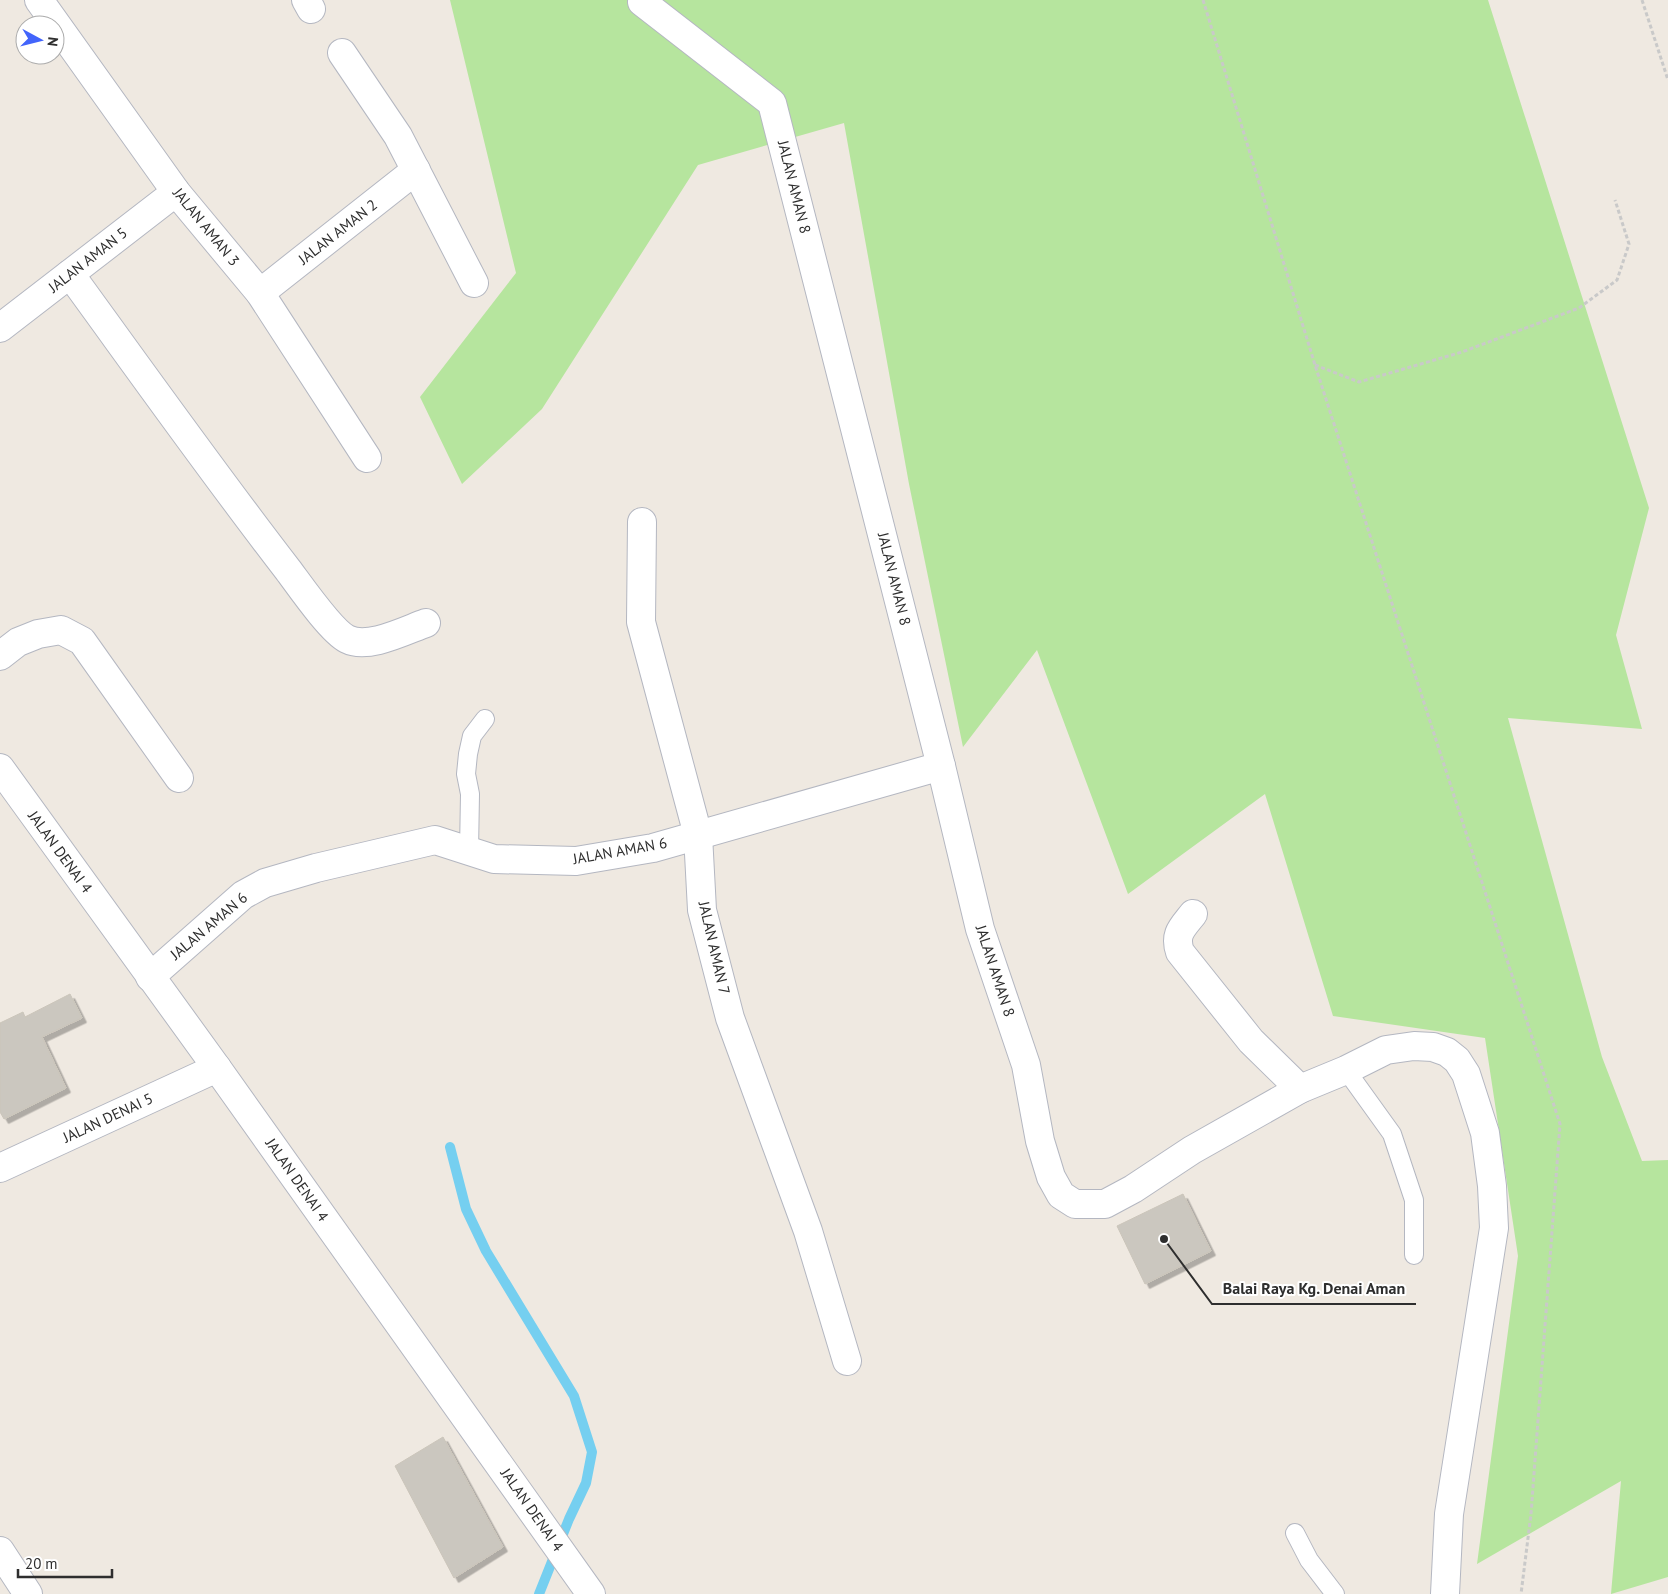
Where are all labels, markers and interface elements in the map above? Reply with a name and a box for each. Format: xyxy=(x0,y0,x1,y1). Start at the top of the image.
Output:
north arrow xyxy=(15,15,65,65)
text: N xyxy=(43,36,62,47)
street label: JALAN AMAN 8 xyxy=(774,137,815,235)
street label: JALAN AMAN 3 xyxy=(168,183,244,270)
street label: JALAN AMAN 2 xyxy=(294,195,381,269)
street label: JALAN AMAN 5 xyxy=(44,223,131,297)
street label: JALAN AMAN 8 xyxy=(874,529,915,627)
street label: JALAN DENAI 4 xyxy=(24,806,97,897)
street label: JALAN AMAN 6 xyxy=(570,833,668,868)
street label: JALAN AMAN 6 xyxy=(165,888,251,964)
street label: JALAN AMAN 7 xyxy=(694,898,734,996)
street label: JALAN AMAN 8 xyxy=(971,922,1019,1019)
street label: JALAN DENAI 5 xyxy=(59,1088,156,1147)
street label: JALAN DENAI 4 xyxy=(261,1134,333,1225)
callout: Balai Raya Kg. Denai Aman xyxy=(1212,1273,1416,1304)
text: Balai Raya Kg. Denai Aman xyxy=(1223,1278,1405,1298)
street label: JALAN DENAI 4 xyxy=(496,1464,568,1555)
scale bar xyxy=(18,1546,111,1578)
text: 20 m xyxy=(25,1554,58,1573)

